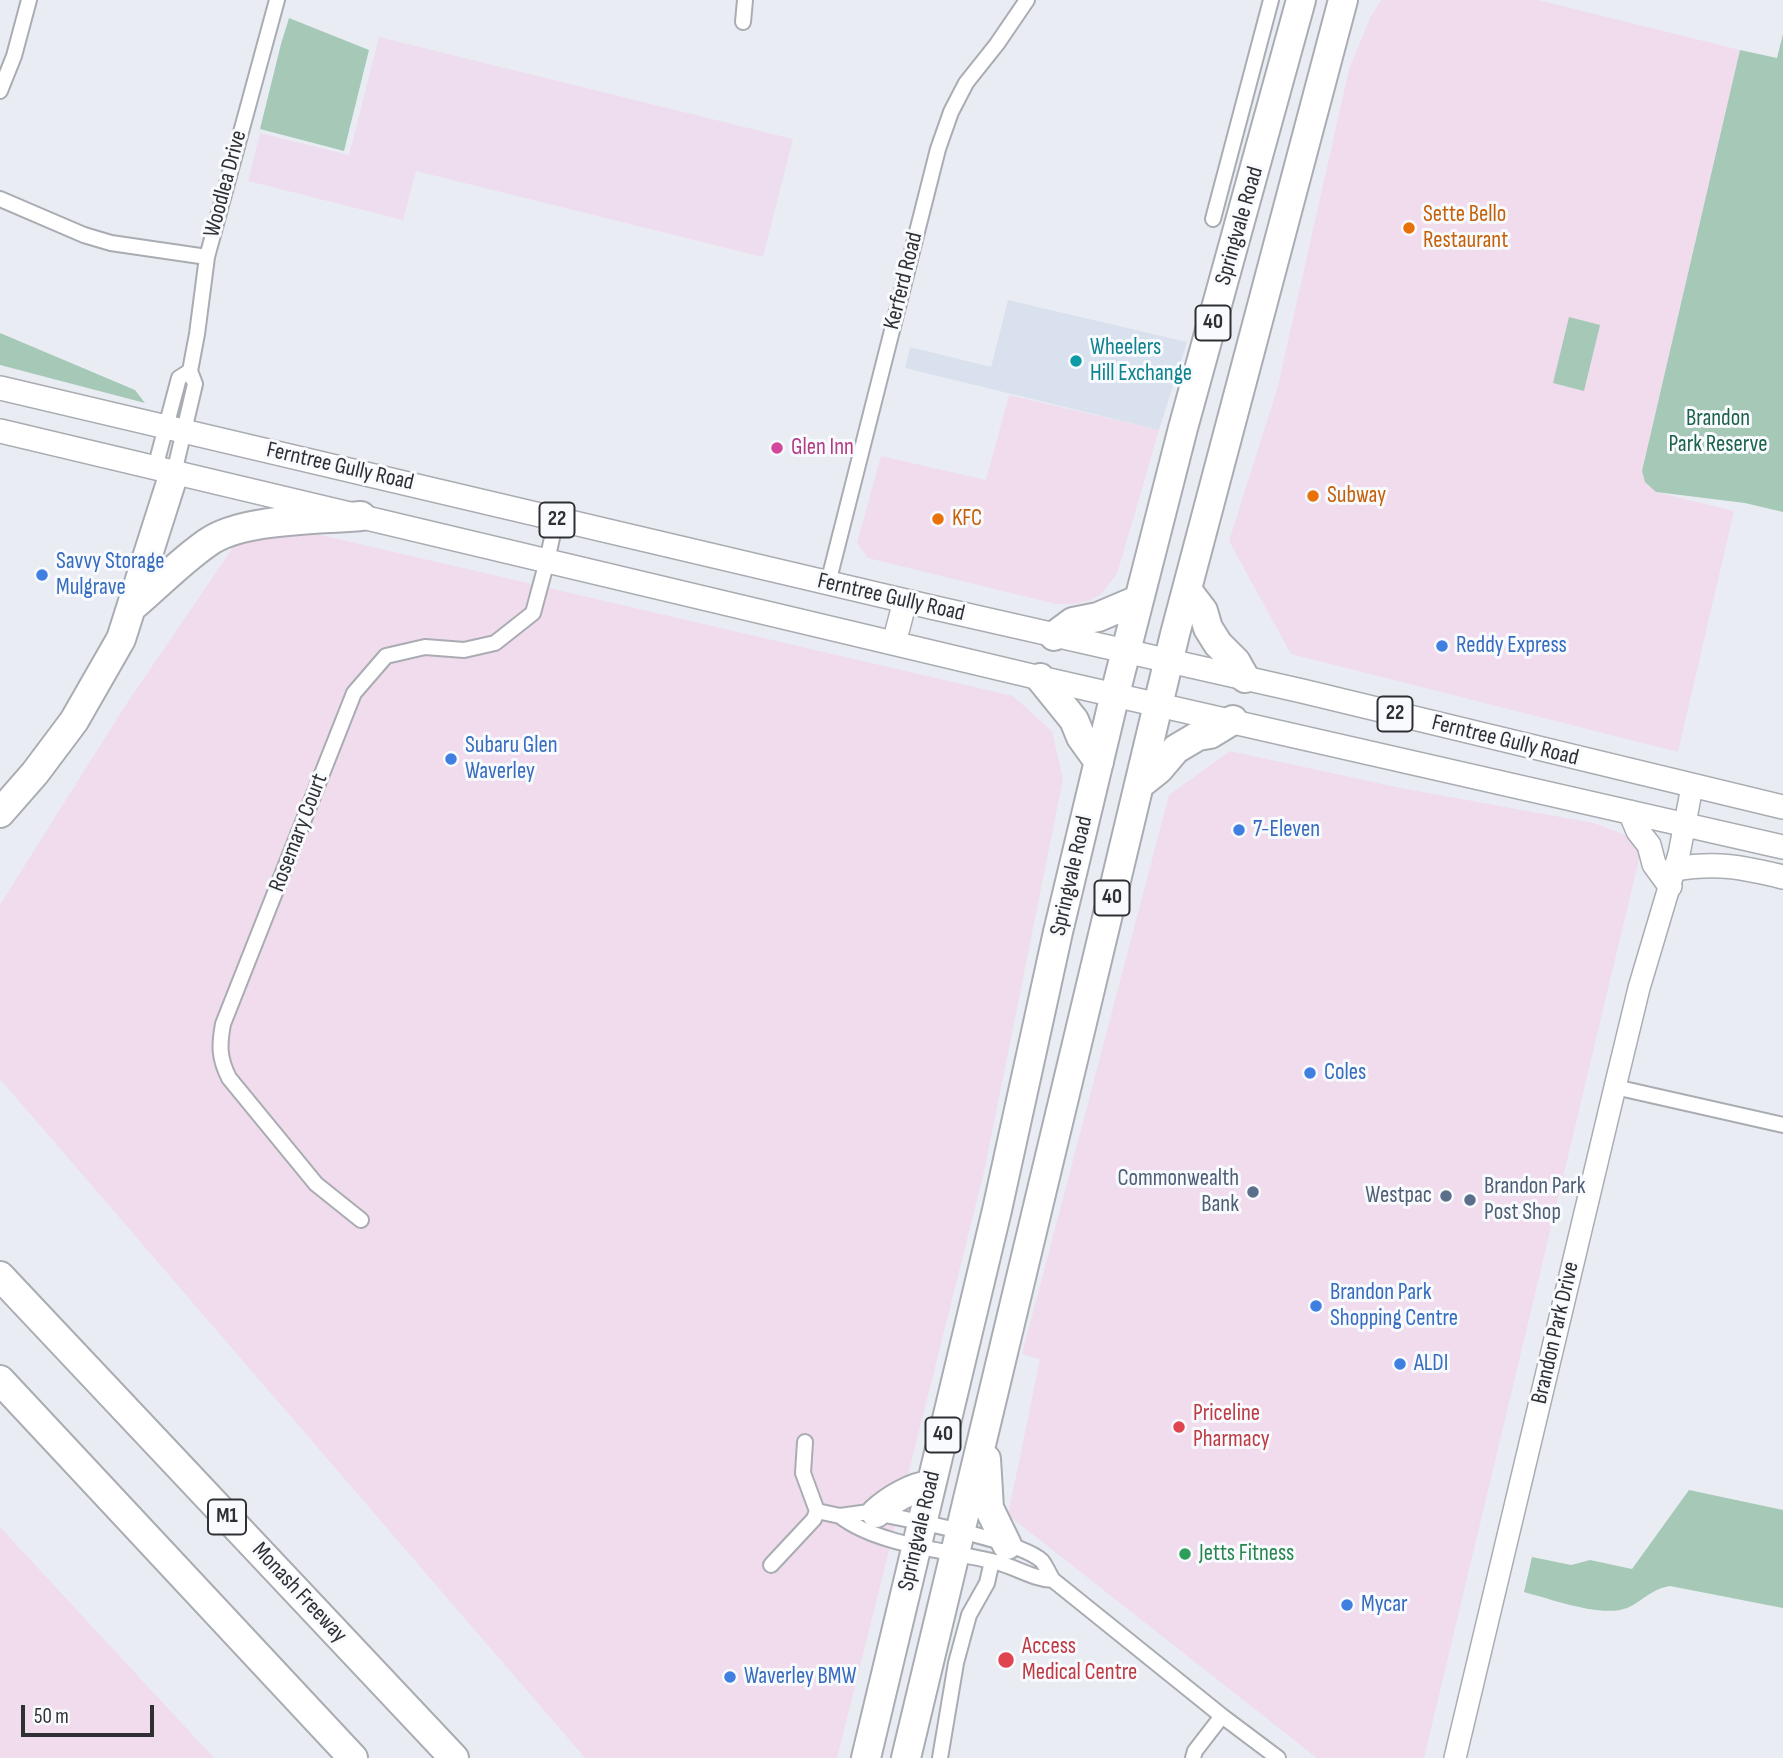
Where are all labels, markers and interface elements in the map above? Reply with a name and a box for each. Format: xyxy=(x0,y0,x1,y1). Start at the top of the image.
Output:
street label: Woodlea Drive xyxy=(199,128,253,240)
street label: Springvale Road xyxy=(1210,164,1270,288)
place label: Sette Bello Restaurant xyxy=(1423,201,1508,255)
marker: Sette Bello Restaurant xyxy=(1401,220,1417,236)
street label: Kerferd Road xyxy=(879,229,929,333)
road number: 40 xyxy=(1196,306,1230,340)
place label: Wheelers Hill Exchange xyxy=(1090,334,1192,388)
marker: Wheelers Hill Exchange xyxy=(1068,353,1084,369)
park label: Brandon Park Reserve xyxy=(1668,405,1768,459)
place label: Glen Inn xyxy=(791,434,854,462)
street label: Ferntree Gully Road xyxy=(264,437,416,497)
marker: Glen Inn xyxy=(769,440,785,456)
place label: Subway xyxy=(1327,482,1386,510)
marker: Subway xyxy=(1305,488,1321,504)
road number: 22 xyxy=(540,503,574,538)
place label: KFC xyxy=(952,505,982,533)
marker: KFC xyxy=(930,511,946,527)
place label: Savvy Storage Mulgrave xyxy=(56,548,165,602)
marker: Savvy Storage Mulgrave xyxy=(34,567,50,583)
street label: Ferntree Gully Road xyxy=(815,568,967,628)
place label: Reddy Express xyxy=(1456,632,1567,660)
marker: Reddy Express xyxy=(1434,638,1450,654)
road number: 22 xyxy=(1378,696,1412,732)
street label: Ferntree Gully Road xyxy=(1429,709,1581,773)
place label: Subaru Glen Waverley xyxy=(465,732,558,786)
marker: Subaru Glen Waverley xyxy=(443,751,459,767)
street label: Rosemary Court xyxy=(264,770,334,896)
street label: Springvale Road xyxy=(1045,814,1099,938)
place label: 7-Eleven xyxy=(1253,816,1320,844)
marker: 7-Eleven xyxy=(1231,822,1247,838)
road number: 40 xyxy=(1094,880,1130,916)
place label: Coles xyxy=(1324,1059,1366,1087)
marker: Coles xyxy=(1302,1065,1318,1081)
place label: Commonwealth Bank xyxy=(1118,1165,1239,1219)
place label: Brandon Park Post Shop xyxy=(1484,1173,1585,1227)
place label: Westpac xyxy=(1365,1182,1432,1210)
marker: Commonwealth Bank xyxy=(1245,1184,1261,1200)
marker: Westpac xyxy=(1438,1188,1454,1204)
marker: Brandon Park Post Shop xyxy=(1462,1192,1478,1208)
street label: Brandon Park Drive xyxy=(1526,1259,1586,1407)
place label: Brandon Park Shopping Centre xyxy=(1330,1279,1458,1333)
marker: Brandon Park Shopping Centre xyxy=(1308,1298,1324,1314)
place label: ALDI xyxy=(1414,1350,1448,1378)
marker: ALDI xyxy=(1392,1356,1408,1372)
place label: Priceline Pharmacy xyxy=(1193,1400,1270,1454)
road number: 40 xyxy=(926,1418,960,1452)
marker: Priceline Pharmacy xyxy=(1171,1419,1187,1435)
street label: Springvale Road xyxy=(893,1469,947,1593)
road number: M1 xyxy=(208,1500,246,1534)
street label: Monash Freeway xyxy=(246,1537,352,1649)
place label: Jetts Fitness xyxy=(1199,1540,1294,1568)
marker: Jetts Fitness xyxy=(1177,1546,1193,1562)
place label: Mycar xyxy=(1361,1591,1408,1619)
marker: Mycar xyxy=(1339,1597,1355,1613)
place label: Access Medical Centre xyxy=(1022,1633,1137,1687)
marker: Access Medical Centre xyxy=(996,1650,1016,1670)
place label: Waverley BMW xyxy=(744,1663,856,1691)
marker: Waverley BMW xyxy=(722,1669,738,1685)
scale bar xyxy=(24,1692,158,1736)
text: 50 m xyxy=(34,1704,69,1729)

